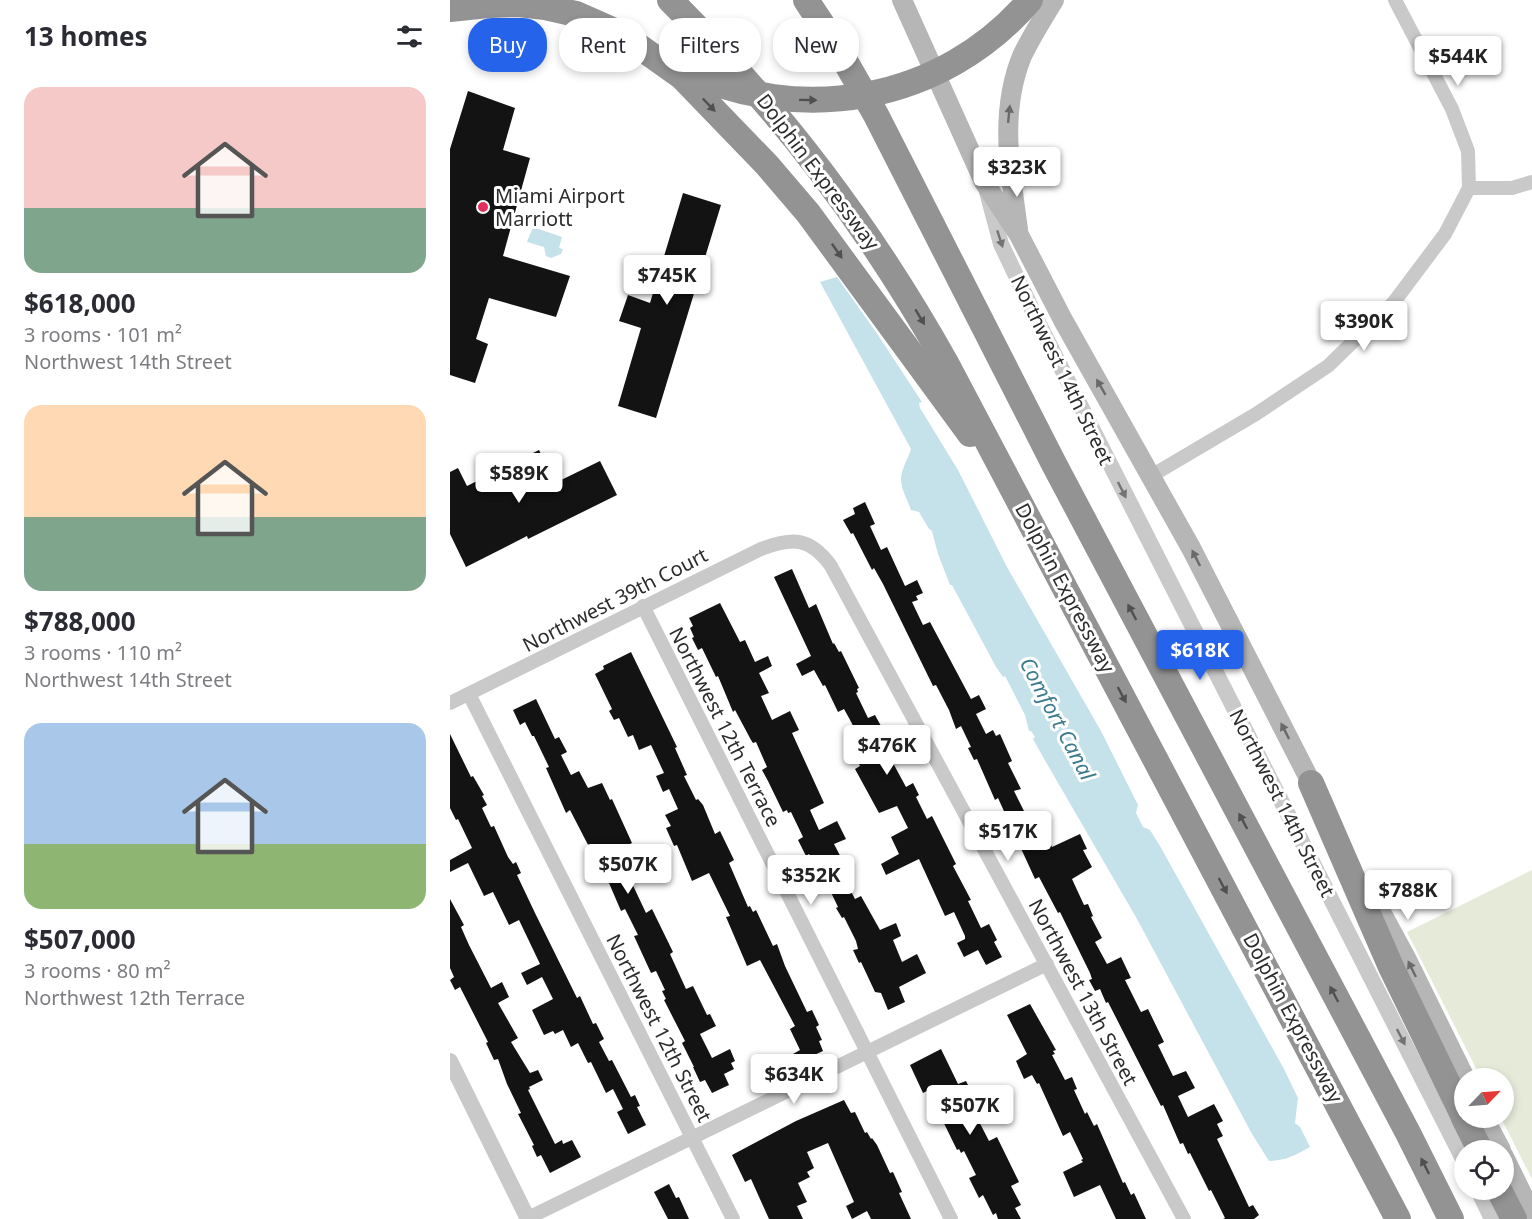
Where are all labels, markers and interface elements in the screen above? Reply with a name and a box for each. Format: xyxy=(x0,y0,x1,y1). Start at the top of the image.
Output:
text: 13 homes xyxy=(24,18,148,54)
chip: Buy xyxy=(468,18,547,72)
chip: Rent xyxy=(559,18,647,72)
chip: Filters xyxy=(659,18,761,72)
chip: New xyxy=(773,18,859,72)
icon: filters xyxy=(393,20,426,53)
pin: $544K xyxy=(1416,36,1500,87)
text: $544K xyxy=(1428,42,1488,69)
street label: Dolphin Expressway xyxy=(751,88,886,256)
one-way arrow xyxy=(798,95,817,105)
one-way arrow xyxy=(701,97,715,111)
one-way arrow xyxy=(1004,104,1014,123)
icon: home xyxy=(171,126,279,234)
pin: $323K xyxy=(975,147,1059,198)
text: $323K xyxy=(987,153,1047,180)
place label: Miami Airport Marriott xyxy=(495,182,625,232)
marker: Miami Airport Marriott xyxy=(476,200,490,214)
one-way arrow xyxy=(996,230,1005,248)
one-way arrow xyxy=(831,243,843,259)
pin: $745K xyxy=(625,255,709,306)
text: $745K xyxy=(637,261,697,288)
street label: Northwest 14th Street xyxy=(1005,271,1120,469)
text: $618,000 xyxy=(24,285,136,321)
pin: $390K xyxy=(1322,301,1406,352)
text: $390K xyxy=(1334,307,1394,334)
one-way arrow xyxy=(915,309,925,326)
text: 3 rooms · 101 m² xyxy=(24,321,182,348)
text: Northwest 14th Street xyxy=(24,348,232,375)
one-way arrow xyxy=(1096,378,1106,395)
icon: home xyxy=(171,444,279,552)
pin: $589K xyxy=(477,453,561,504)
text: $589K xyxy=(489,459,549,486)
one-way arrow xyxy=(1117,481,1126,498)
street label: Dolphin Expressway xyxy=(1009,498,1122,678)
street label: Northwest 39th Court xyxy=(518,541,712,658)
one-way arrow xyxy=(1191,549,1201,566)
text: $788,000 xyxy=(24,603,136,639)
one-way arrow xyxy=(1127,603,1137,620)
street label: Northwest 12th Terrace xyxy=(663,622,788,831)
pin: $618K xyxy=(1158,630,1242,681)
text: $618K xyxy=(1170,636,1230,663)
text: 3 rooms · 110 m² xyxy=(24,639,182,666)
water label: Comfort Canal xyxy=(1014,652,1102,785)
text: Northwest 14th Street xyxy=(24,666,232,693)
one-way arrow xyxy=(1117,686,1126,703)
street label: Northwest 14th Street xyxy=(1223,704,1342,901)
one-way arrow xyxy=(1280,722,1290,739)
pin: $476K xyxy=(845,725,929,776)
text: $476K xyxy=(857,731,917,758)
icon: home xyxy=(171,762,279,870)
pin: $517K xyxy=(966,811,1050,862)
one-way arrow xyxy=(1238,813,1248,830)
text: $517K xyxy=(978,817,1038,844)
pin: $507K xyxy=(586,844,670,895)
text: $507K xyxy=(598,850,658,877)
pin: $352K xyxy=(769,855,853,906)
text: $352K xyxy=(781,861,841,888)
pin: $788K xyxy=(1366,870,1450,921)
text: $788K xyxy=(1378,876,1438,903)
one-way arrow xyxy=(1218,877,1227,894)
street label: Northwest 13th Street xyxy=(1023,894,1144,1090)
text: $507,000 xyxy=(24,921,136,957)
street label: Dolphin Expressway xyxy=(1237,928,1350,1108)
street label: Northwest 12th Street xyxy=(600,929,719,1126)
text: 3 rooms · 80 m² xyxy=(24,957,171,984)
one-way arrow xyxy=(1407,961,1417,978)
text: Northwest 12th Terrace xyxy=(24,984,245,1011)
one-way arrow xyxy=(1329,985,1339,1002)
one-way arrow xyxy=(1396,1029,1406,1046)
pin: $634K xyxy=(752,1054,836,1105)
text: $634K xyxy=(764,1060,824,1087)
north arrow xyxy=(1454,1068,1514,1128)
map controls xyxy=(1454,1068,1514,1200)
pin: $507K xyxy=(928,1085,1012,1136)
text: $507K xyxy=(940,1091,1000,1118)
button: locate xyxy=(1454,1140,1514,1200)
one-way arrow xyxy=(1420,1158,1430,1175)

